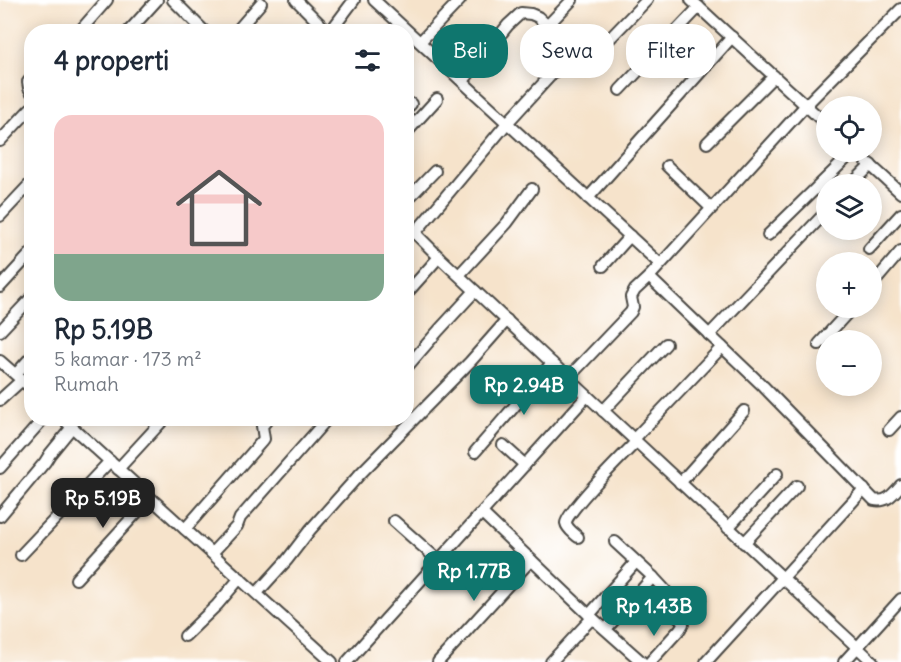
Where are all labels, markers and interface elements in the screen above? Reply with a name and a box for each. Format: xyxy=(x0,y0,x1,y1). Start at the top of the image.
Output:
chip: Beli xyxy=(432,24,508,78)
chip: Sewa xyxy=(520,24,614,78)
chip: Filter xyxy=(626,24,716,78)
text: 4 properti xyxy=(54,44,169,77)
icon: filters xyxy=(351,44,384,77)
map controls xyxy=(816,96,882,396)
button: locate xyxy=(816,96,882,162)
icon: home xyxy=(165,154,273,262)
button: layers xyxy=(816,174,882,240)
button: + xyxy=(816,252,882,318)
text: Rp 5.19B xyxy=(54,313,153,346)
button: − xyxy=(816,330,882,396)
text: 5 kamar · 173 m² xyxy=(54,346,202,371)
pin: Rp 2.94B xyxy=(462,365,586,416)
text: Rumah xyxy=(54,371,119,396)
text: Rp 2.94B xyxy=(484,372,564,397)
pin: Rp 5.19B xyxy=(41,478,165,529)
text: Rp 5.19B xyxy=(65,485,141,510)
pin: Rp 1.77B xyxy=(412,551,536,602)
text: Rp 1.77B xyxy=(437,558,511,583)
pin: Rp 1.43B xyxy=(592,586,716,637)
text: Rp 1.43B xyxy=(616,593,692,618)

